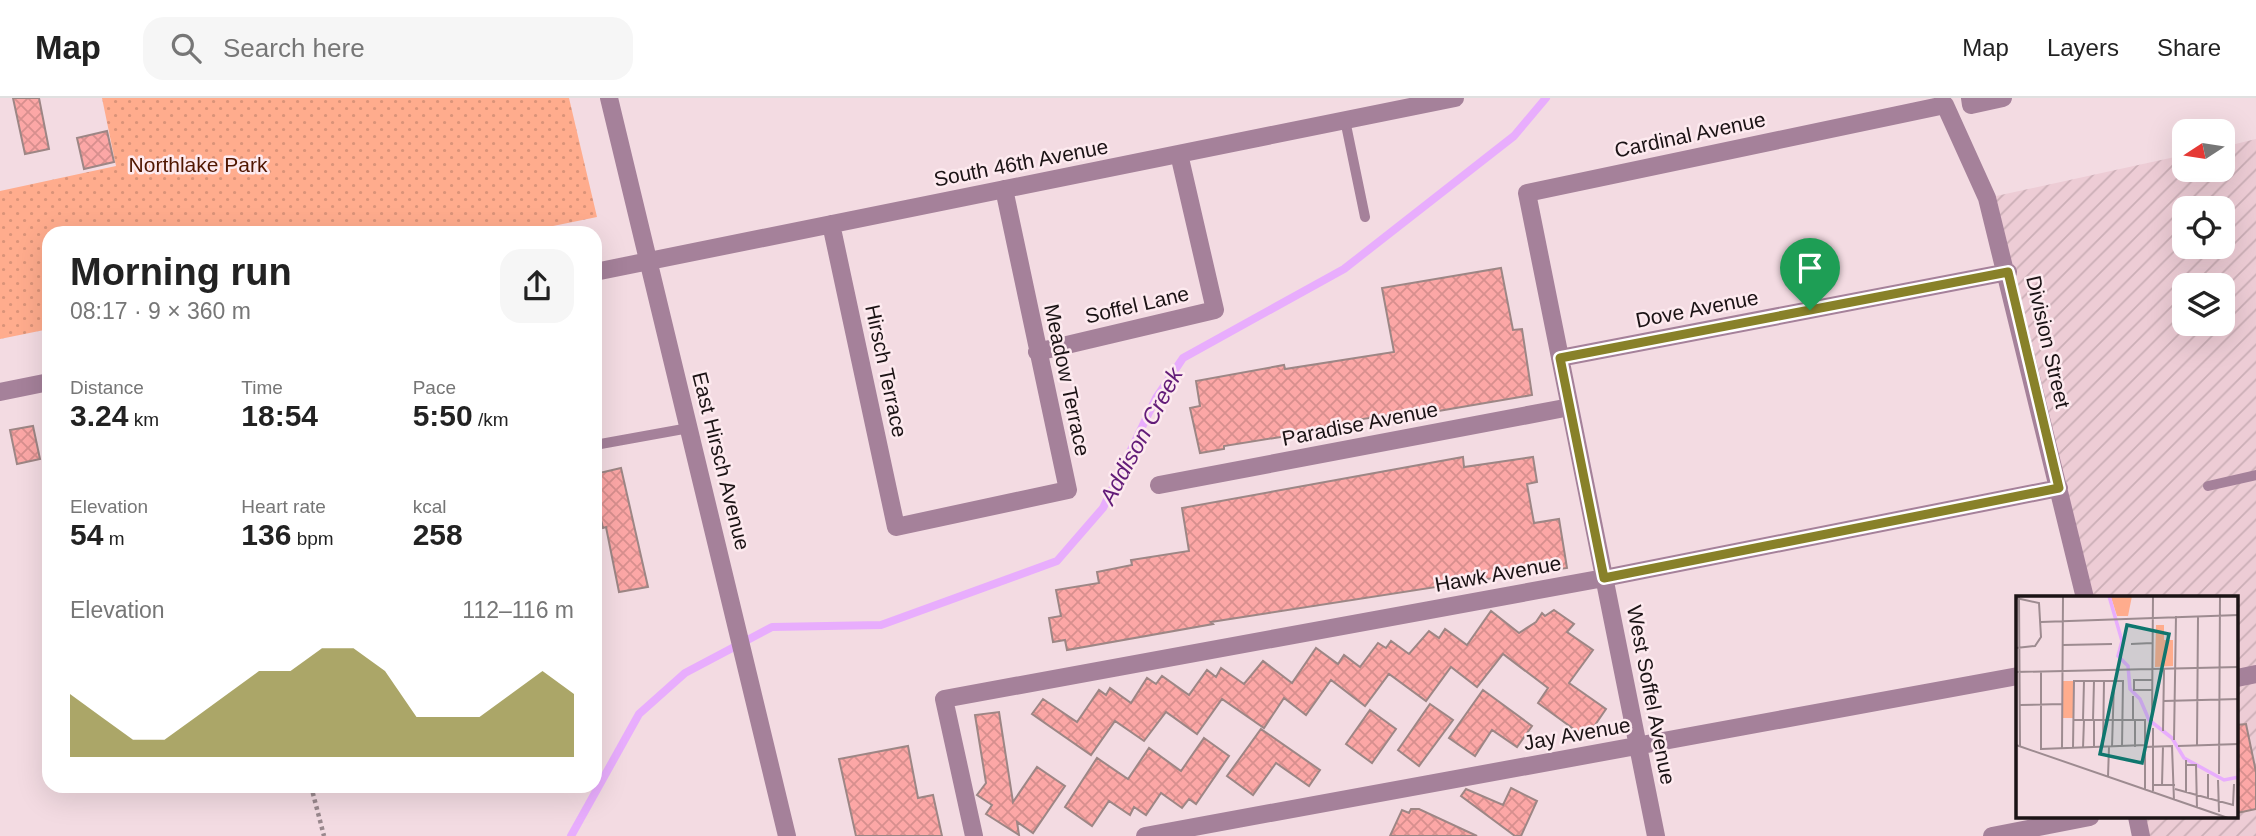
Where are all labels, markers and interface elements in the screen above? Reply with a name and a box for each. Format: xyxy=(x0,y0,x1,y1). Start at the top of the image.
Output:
search box xyxy=(143,17,633,80)
text: Map xyxy=(35,29,101,66)
icon: search xyxy=(167,29,205,67)
text: Search here xyxy=(223,33,365,63)
text: Map xyxy=(1962,34,2009,61)
text: Layers xyxy=(2047,34,2119,61)
text: Share xyxy=(2157,34,2221,61)
street label: Cardinal Avenue xyxy=(1612,107,1767,162)
north arrow xyxy=(2172,119,2235,182)
map controls xyxy=(2172,119,2235,336)
street label: South 46th Avenue xyxy=(932,134,1110,191)
park label: Northlake Park xyxy=(129,153,268,176)
button: locate xyxy=(2172,196,2235,259)
pin xyxy=(1780,238,1840,310)
button: share xyxy=(500,249,574,323)
icon: arrive xyxy=(1791,249,1829,287)
text: Morning run xyxy=(70,251,292,293)
street label: Division Street xyxy=(2022,273,2075,411)
button: layers xyxy=(2172,273,2235,336)
street label: Soffel Lane xyxy=(1083,281,1191,328)
street label: Dove Avenue xyxy=(1634,285,1760,332)
text: 08:17 · 9 × 360 m xyxy=(70,298,251,324)
street label: Hirsch Terrace xyxy=(861,302,912,439)
street label: Meadow Terrace xyxy=(1040,302,1095,458)
water label: Addison Creek xyxy=(1093,362,1189,510)
street label: East Hirsch Avenue xyxy=(688,369,755,552)
text: Distance xyxy=(70,377,144,398)
text: Time xyxy=(241,377,283,398)
text: Pace xyxy=(413,377,456,398)
street label: Paradise Avenue xyxy=(1280,397,1440,450)
text: 3.24 xyxy=(70,399,128,432)
text: 18:54 xyxy=(241,399,318,432)
text: 5:50 xyxy=(413,399,473,432)
text: km xyxy=(128,409,159,430)
text: /km xyxy=(473,409,509,430)
text: Elevation xyxy=(70,496,148,517)
text: Heart rate xyxy=(241,496,326,517)
text: kcal xyxy=(413,496,446,517)
text: 54 xyxy=(70,518,103,551)
text: 136 xyxy=(241,518,291,551)
text: 258 xyxy=(413,518,463,551)
text: m xyxy=(103,528,124,549)
text: bpm xyxy=(291,528,334,549)
street label: Hawk Avenue xyxy=(1433,551,1563,596)
inset map xyxy=(2016,596,2238,818)
text: Elevation xyxy=(70,597,165,623)
text: 112–116 m xyxy=(462,597,574,623)
street label: West Soffel Avenue xyxy=(1623,603,1680,786)
street label: Jay Avenue xyxy=(1522,713,1632,754)

